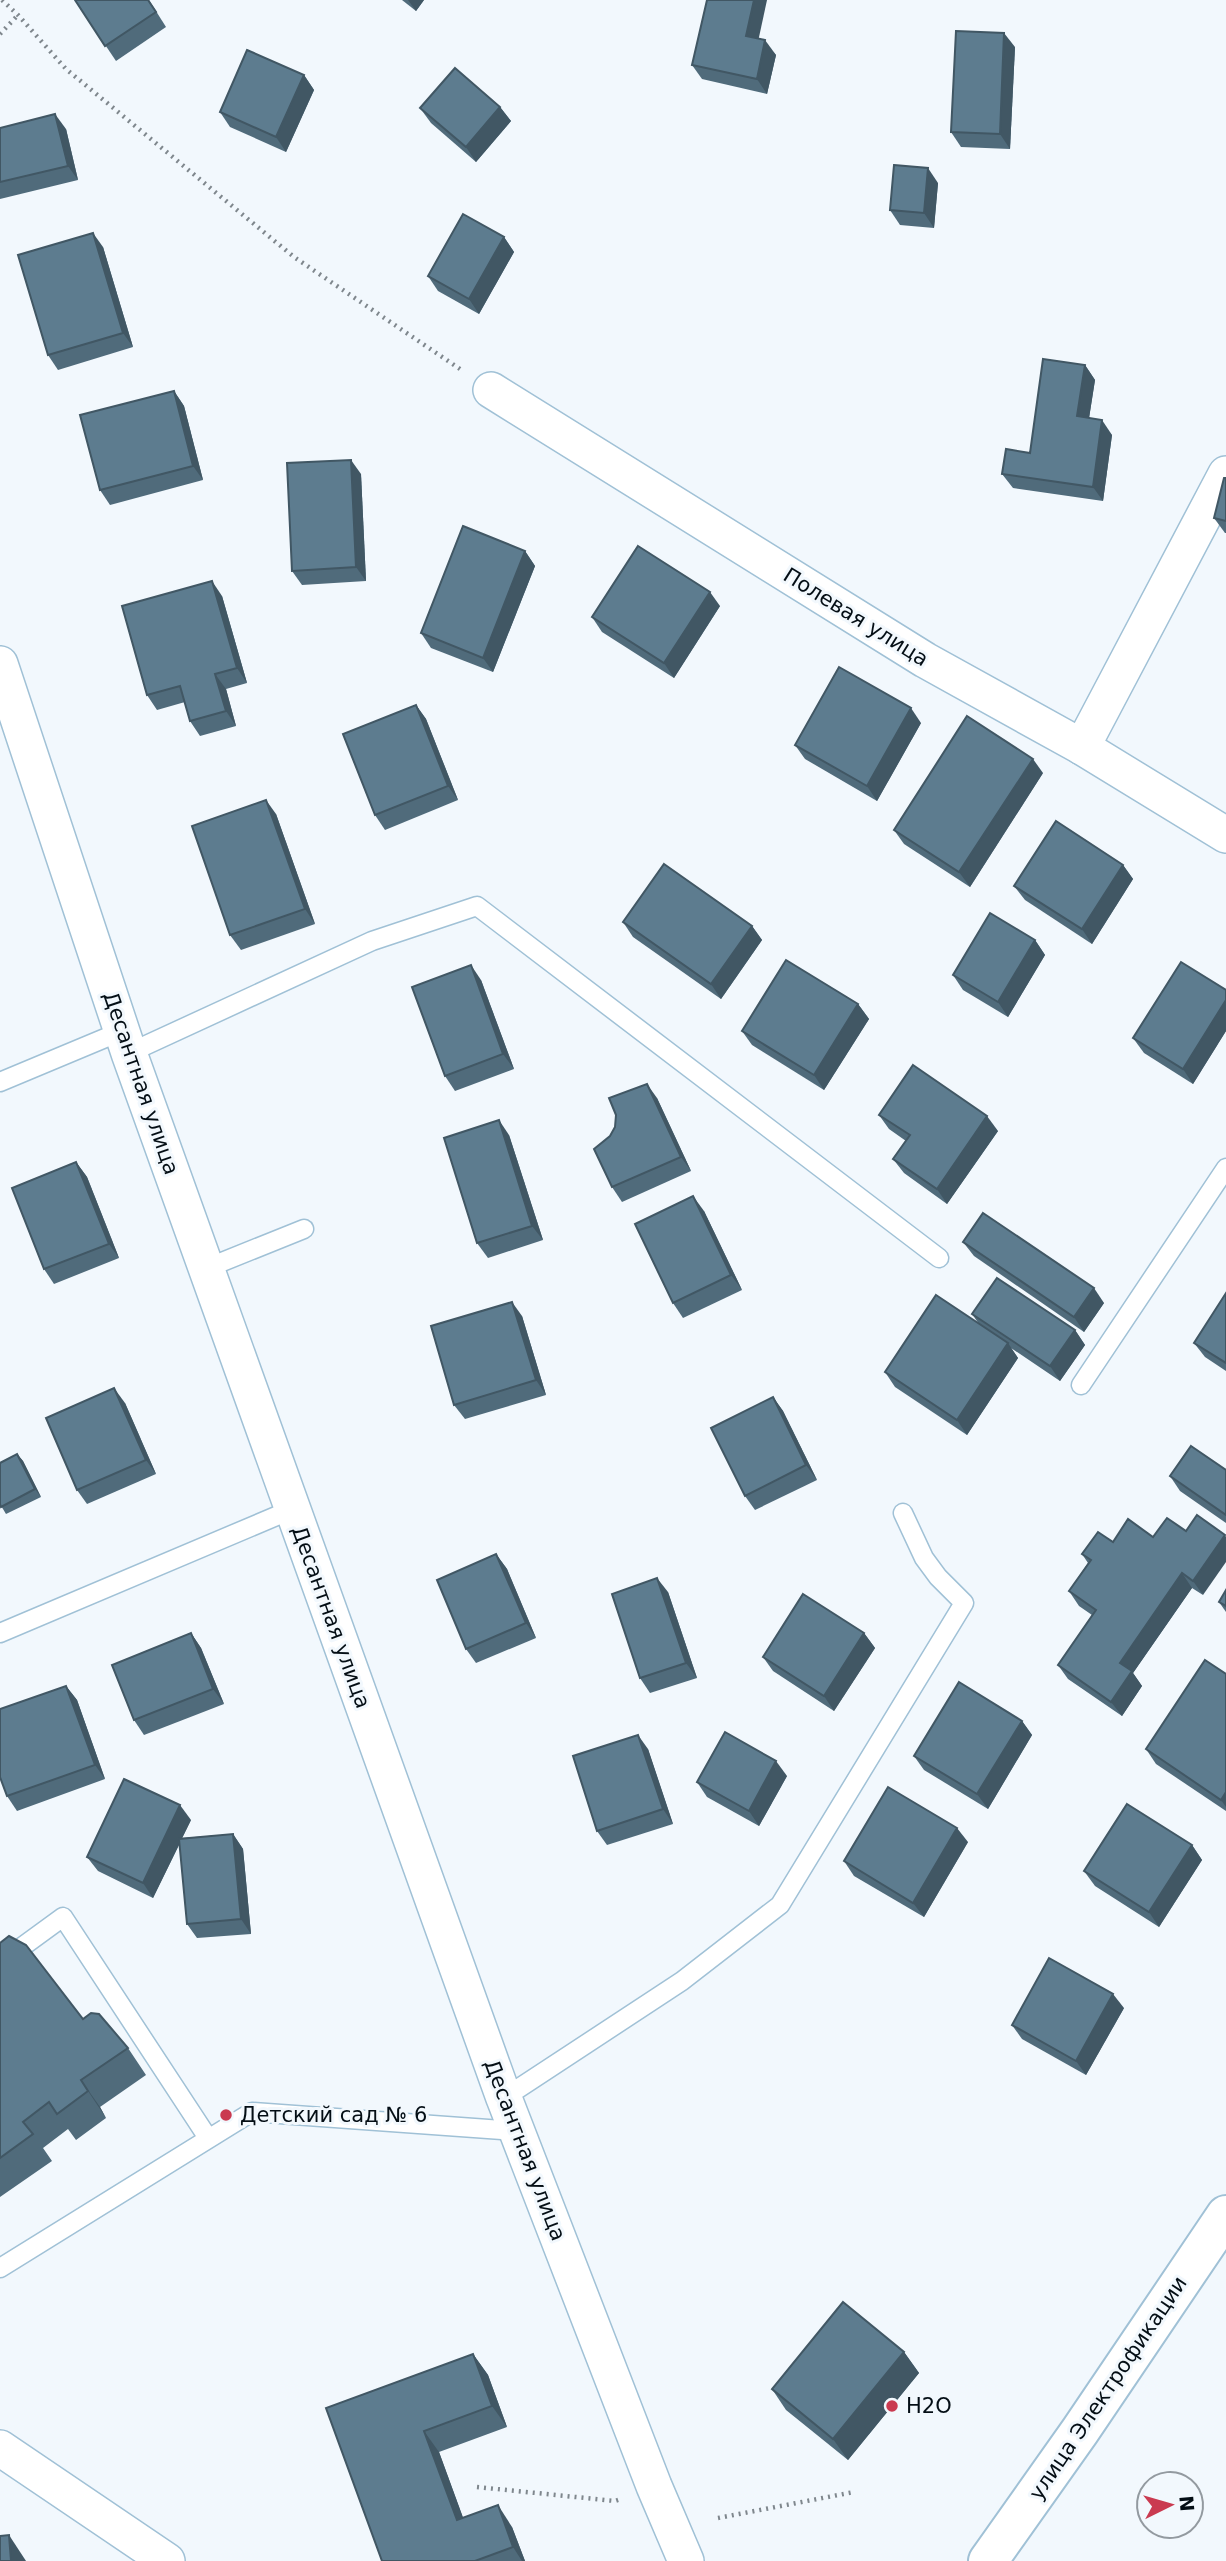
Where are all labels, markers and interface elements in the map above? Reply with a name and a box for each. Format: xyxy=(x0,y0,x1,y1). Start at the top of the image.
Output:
street label: Полевая улица xyxy=(779,563,933,671)
street label: Десантная улица xyxy=(98,988,184,1178)
street label: Десантная улица xyxy=(287,1523,375,1711)
street label: Десантная улица xyxy=(479,2056,571,2244)
place label: Детский сад № 6 xyxy=(240,2103,427,2127)
marker: Детский сад № 6 xyxy=(218,2107,234,2123)
street label: улица Электрофикации xyxy=(1024,2272,1192,2504)
place label: H2O xyxy=(906,2394,952,2418)
marker: H2O xyxy=(884,2398,900,2414)
north arrow xyxy=(1135,2470,1205,2540)
text: N xyxy=(1175,2495,1199,2512)

